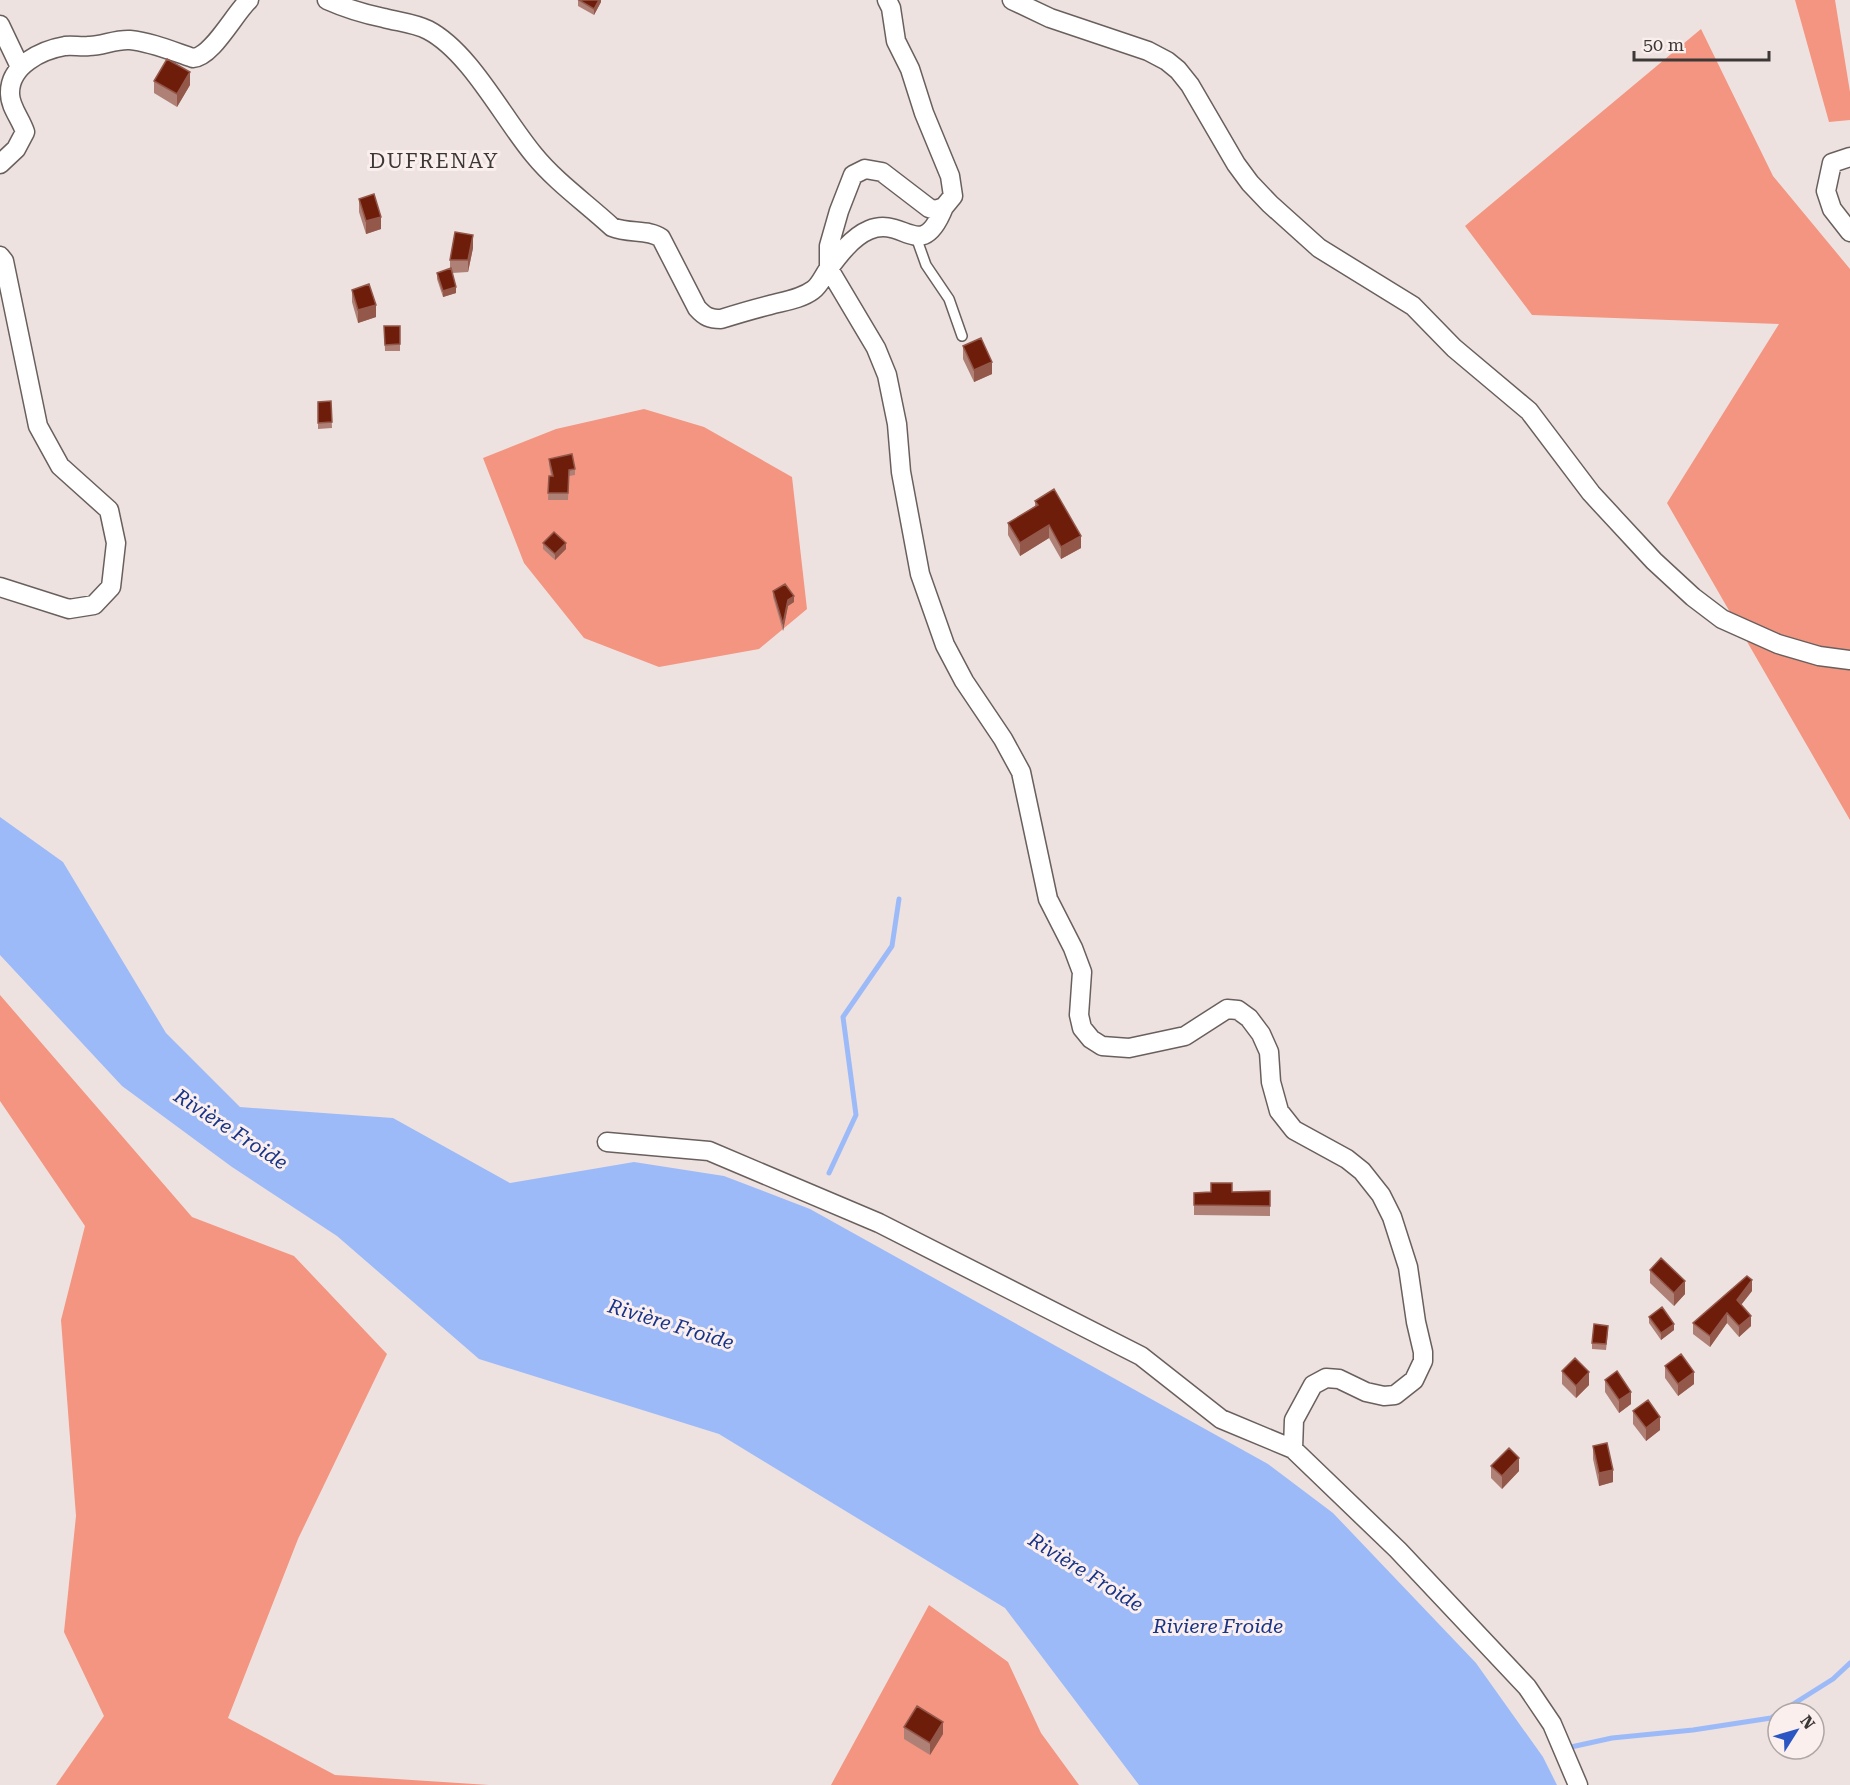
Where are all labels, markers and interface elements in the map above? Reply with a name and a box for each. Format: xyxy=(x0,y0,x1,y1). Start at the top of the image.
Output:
scale bar xyxy=(1634,24,1769,62)
text: 50 m xyxy=(1643,34,1684,55)
district label: DUFRENAY xyxy=(369,149,499,173)
water label: Rivière Froide xyxy=(169,1083,292,1175)
water label: Rivière Froide xyxy=(604,1293,737,1355)
water label: Rivière Froide xyxy=(1024,1527,1148,1617)
water label: Riviere Froide xyxy=(1152,1614,1283,1638)
north arrow xyxy=(1766,1701,1826,1761)
text: N xyxy=(1796,1712,1819,1733)

